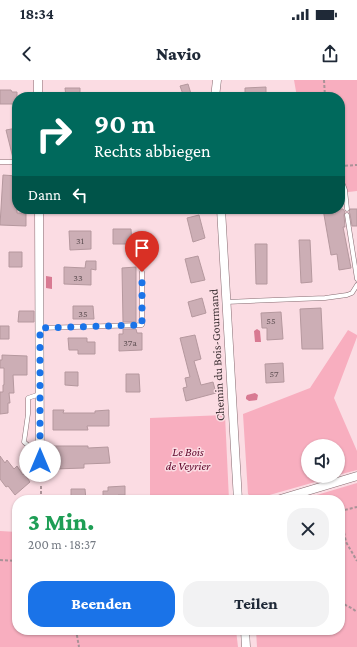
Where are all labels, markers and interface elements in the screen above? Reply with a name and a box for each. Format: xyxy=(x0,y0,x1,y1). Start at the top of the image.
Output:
text: 18:34 xyxy=(20,6,54,22)
icon: back xyxy=(16,43,38,65)
icon: share xyxy=(319,43,341,65)
text: Navio xyxy=(156,44,201,64)
icon: right xyxy=(28,108,80,160)
text: 90 m xyxy=(94,108,155,139)
text: Rechts abbiegen xyxy=(94,141,211,161)
icon: left xyxy=(69,184,91,206)
text: Dann xyxy=(28,187,61,203)
pin xyxy=(125,231,159,272)
house number: 31 xyxy=(76,235,84,246)
icon: arrive xyxy=(131,237,153,259)
house number: 33 xyxy=(73,272,83,283)
street label: Chemin du Bois-Gourmand xyxy=(207,288,227,421)
house number: 35 xyxy=(78,308,88,319)
house number: 55 xyxy=(266,315,276,326)
house number: 37a xyxy=(123,337,137,348)
house number: 57 xyxy=(269,368,279,379)
map controls xyxy=(301,439,345,483)
button: sound xyxy=(301,439,345,483)
position arrow xyxy=(19,440,61,482)
park label: Le Bois de Veyrier xyxy=(166,445,211,473)
text: 3 Min. xyxy=(28,508,94,535)
button: close xyxy=(287,508,329,550)
text: 200 m · 18:37 xyxy=(28,537,96,552)
button: Beenden xyxy=(28,581,175,627)
button: Teilen xyxy=(183,581,329,627)

